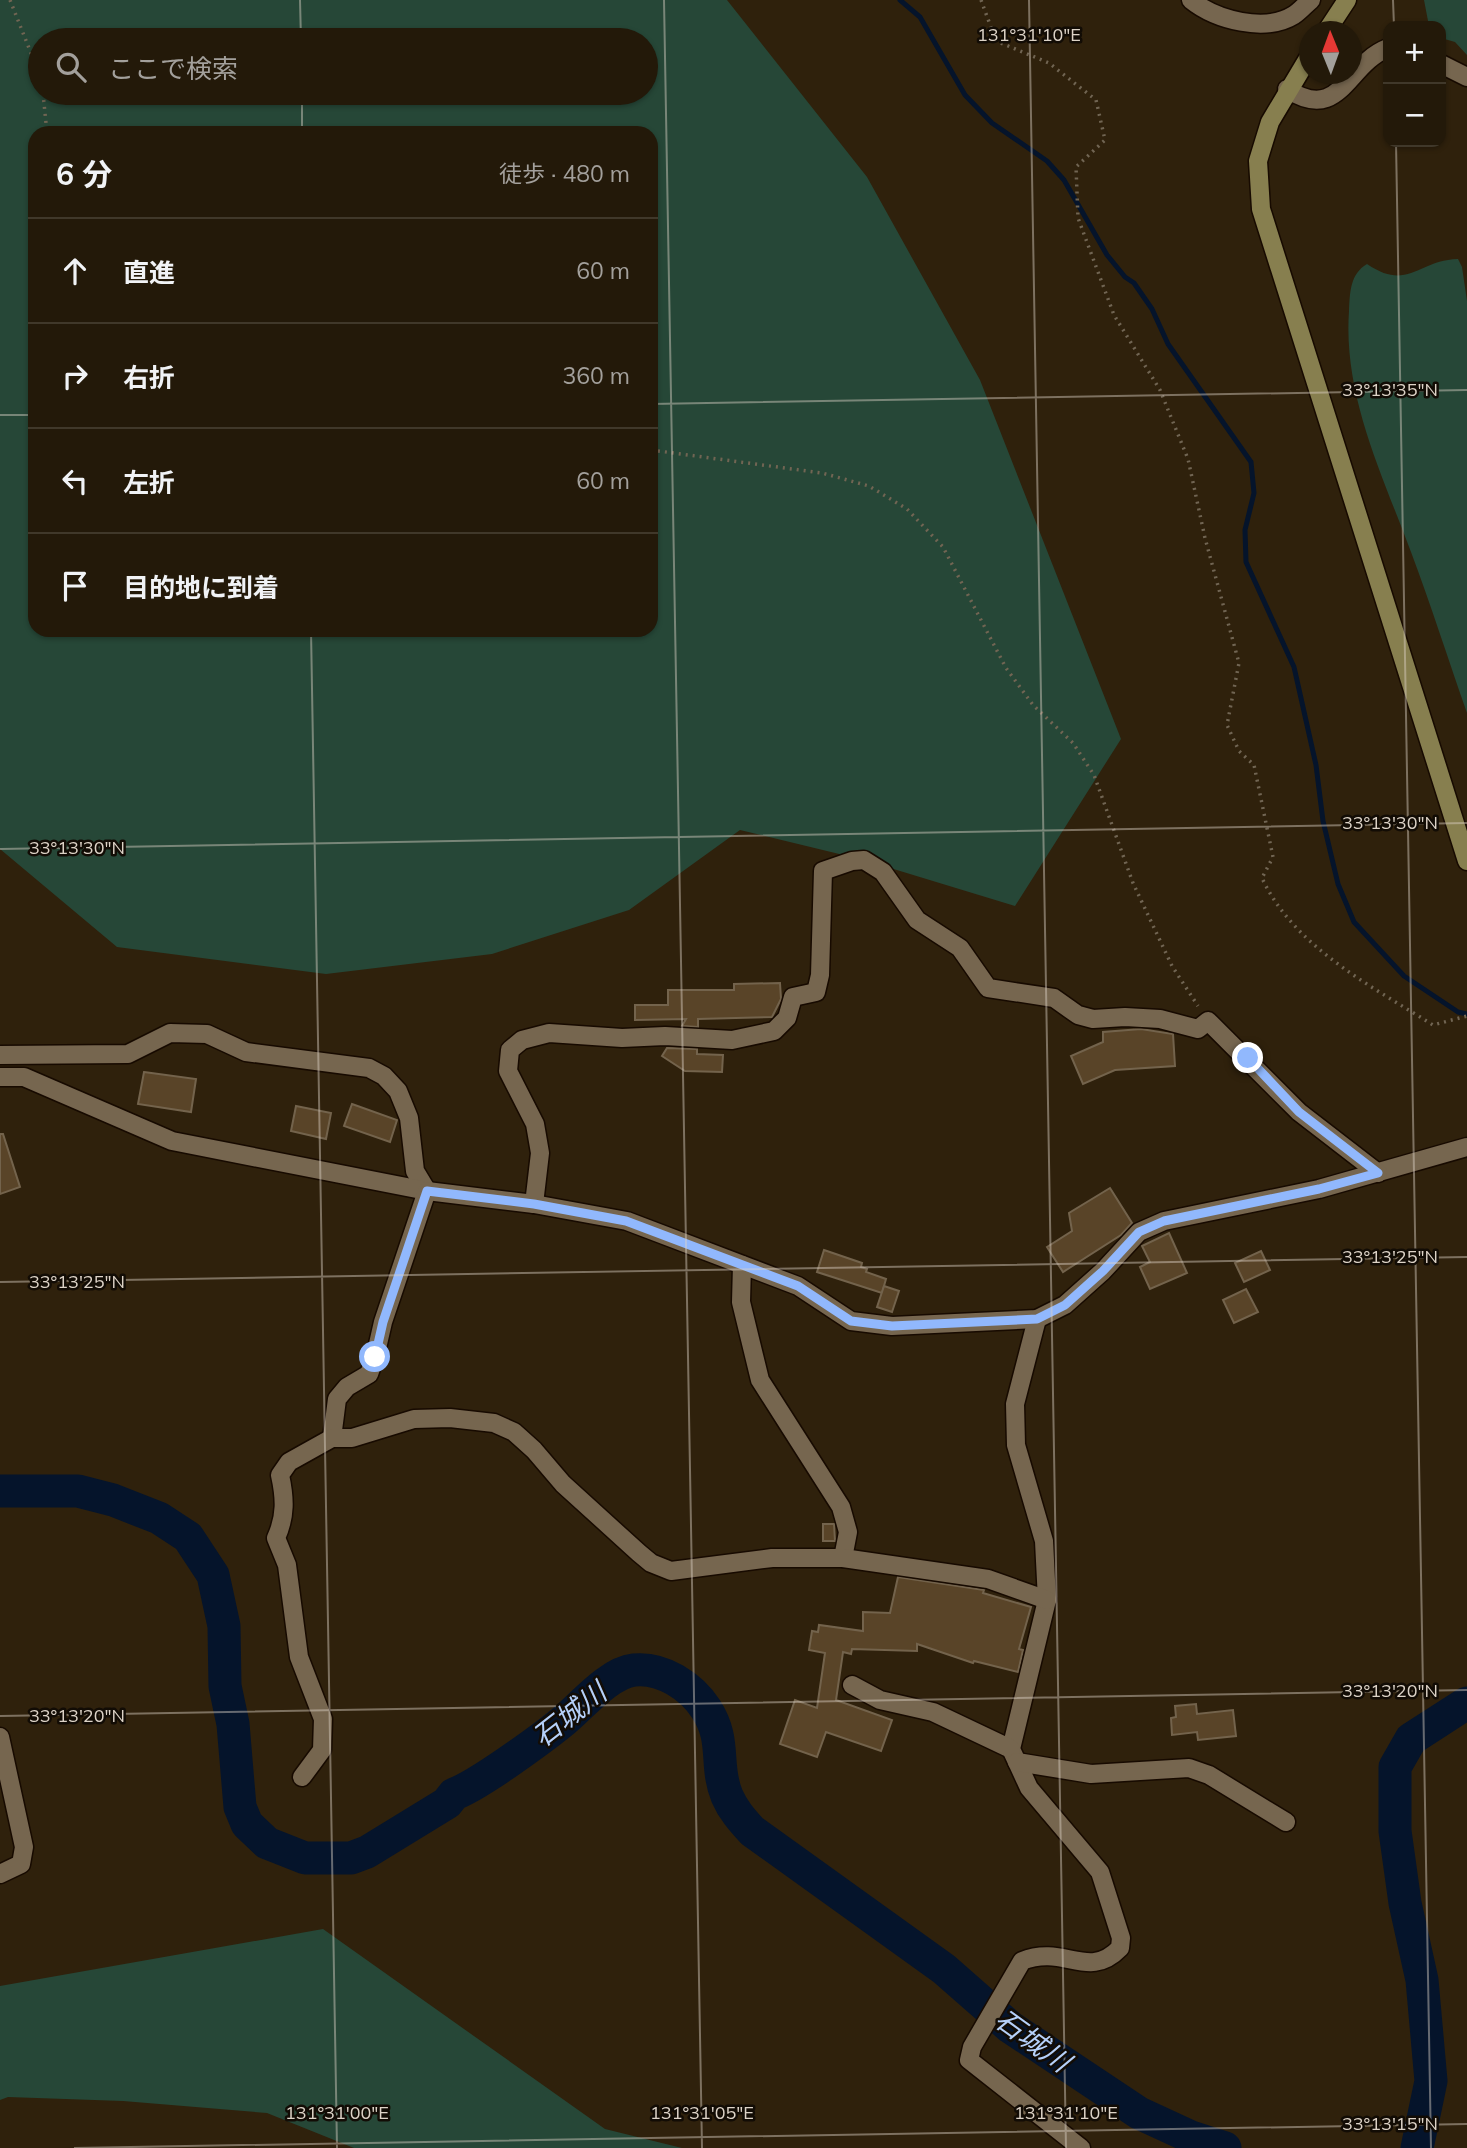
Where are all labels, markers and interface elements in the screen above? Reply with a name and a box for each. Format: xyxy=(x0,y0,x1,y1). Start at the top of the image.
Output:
north arrow xyxy=(1299,21,1362,84)
map controls xyxy=(1383,21,1446,147)
button: + xyxy=(1383,21,1446,84)
text: 131°31'10"E xyxy=(977,23,1081,46)
search box xyxy=(28,28,658,105)
icon: search xyxy=(52,48,90,86)
text: ここで検索 xyxy=(108,52,238,85)
button: − xyxy=(1383,84,1446,147)
text: 6 分 xyxy=(56,155,112,193)
text: 徒歩 · 480 m xyxy=(499,159,630,188)
icon: ahead xyxy=(56,252,94,290)
text: 直進 xyxy=(123,256,175,289)
text: 60 m xyxy=(576,256,630,285)
icon: right xyxy=(56,357,94,395)
text: 右折 xyxy=(123,361,175,394)
text: 360 m xyxy=(562,361,630,390)
text: 33°13'35"N xyxy=(1342,378,1438,401)
icon: left xyxy=(56,462,94,500)
text: 左折 xyxy=(123,466,175,499)
text: 60 m xyxy=(576,466,630,495)
icon: arrive xyxy=(56,567,94,605)
text: 目的地に到着 xyxy=(123,571,279,604)
text: 33°13'30"N xyxy=(1342,811,1438,834)
text: 33°13'30"N xyxy=(29,836,125,859)
route end xyxy=(1232,1042,1263,1073)
text: 33°13'25"N xyxy=(1342,1245,1438,1268)
text: 33°13'25"N xyxy=(29,1270,125,1293)
route start xyxy=(359,1341,390,1372)
water label: 石城川 xyxy=(525,1673,615,1754)
text: 33°13'20"N xyxy=(1342,1679,1438,1702)
text: 33°13'20"N xyxy=(29,1704,125,1727)
water label: 石城川 xyxy=(989,2001,1080,2081)
text: 131°31'00"E xyxy=(285,2101,389,2124)
text: 131°31'05"E xyxy=(650,2101,754,2124)
text: 131°31'10"E xyxy=(1014,2101,1118,2124)
text: 33°13'15"N xyxy=(1342,2112,1438,2135)

